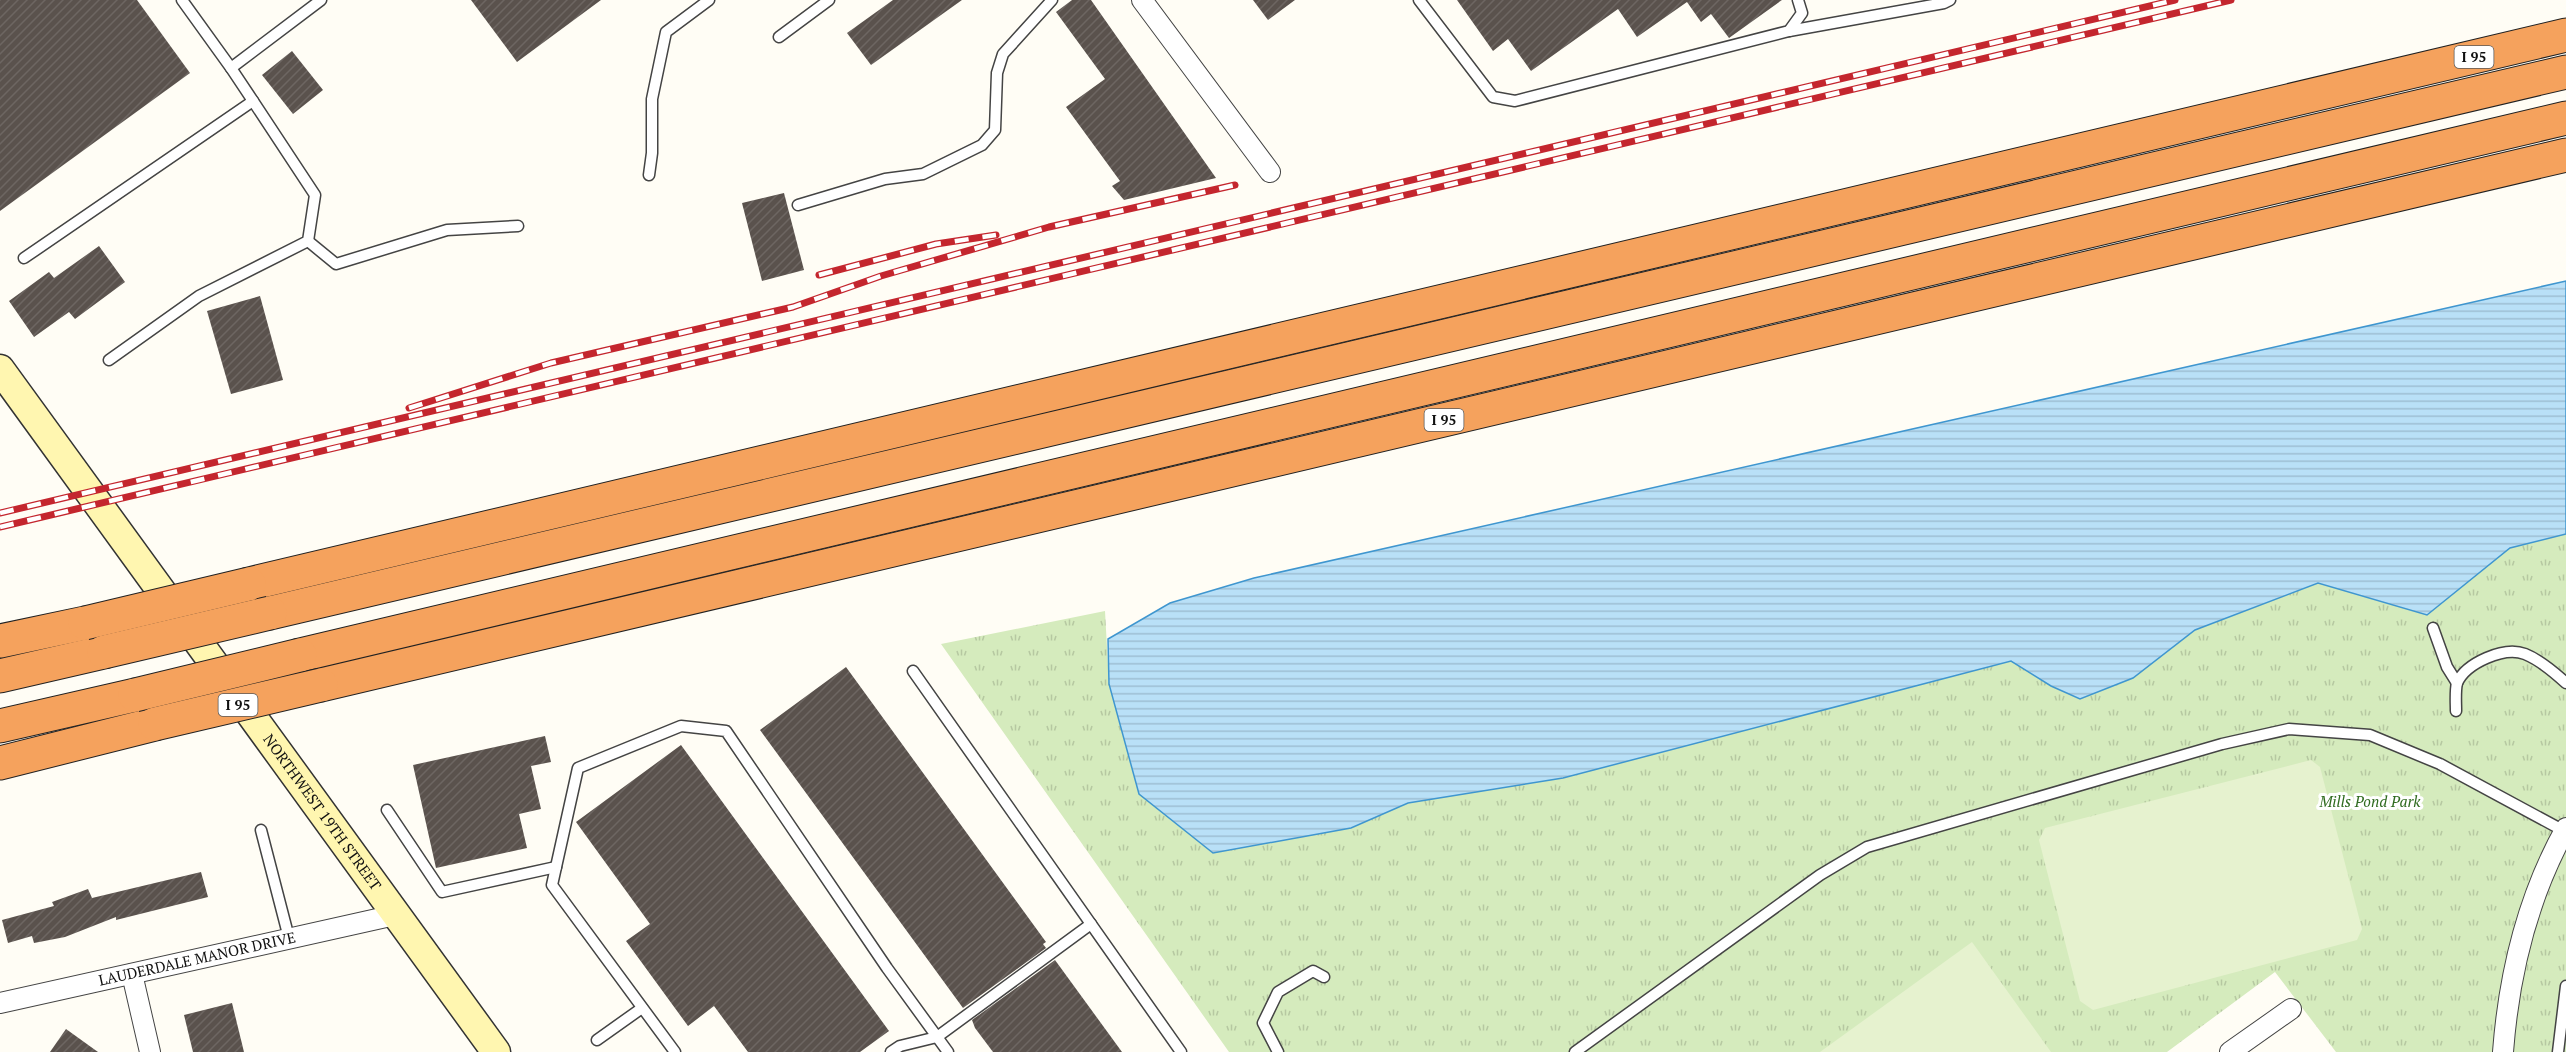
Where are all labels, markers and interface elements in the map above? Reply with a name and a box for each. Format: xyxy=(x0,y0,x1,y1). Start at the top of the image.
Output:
road number: I 95 xyxy=(2454,46,2494,68)
road number: I 95 xyxy=(1424,409,1464,431)
road number: I 95 xyxy=(218,694,258,716)
street label: NORTHWEST 19TH STREET xyxy=(259,730,386,894)
park label: Mills Pond Park xyxy=(2318,791,2421,811)
street label: LAUDERDALE MANOR DRIVE xyxy=(97,926,297,990)

